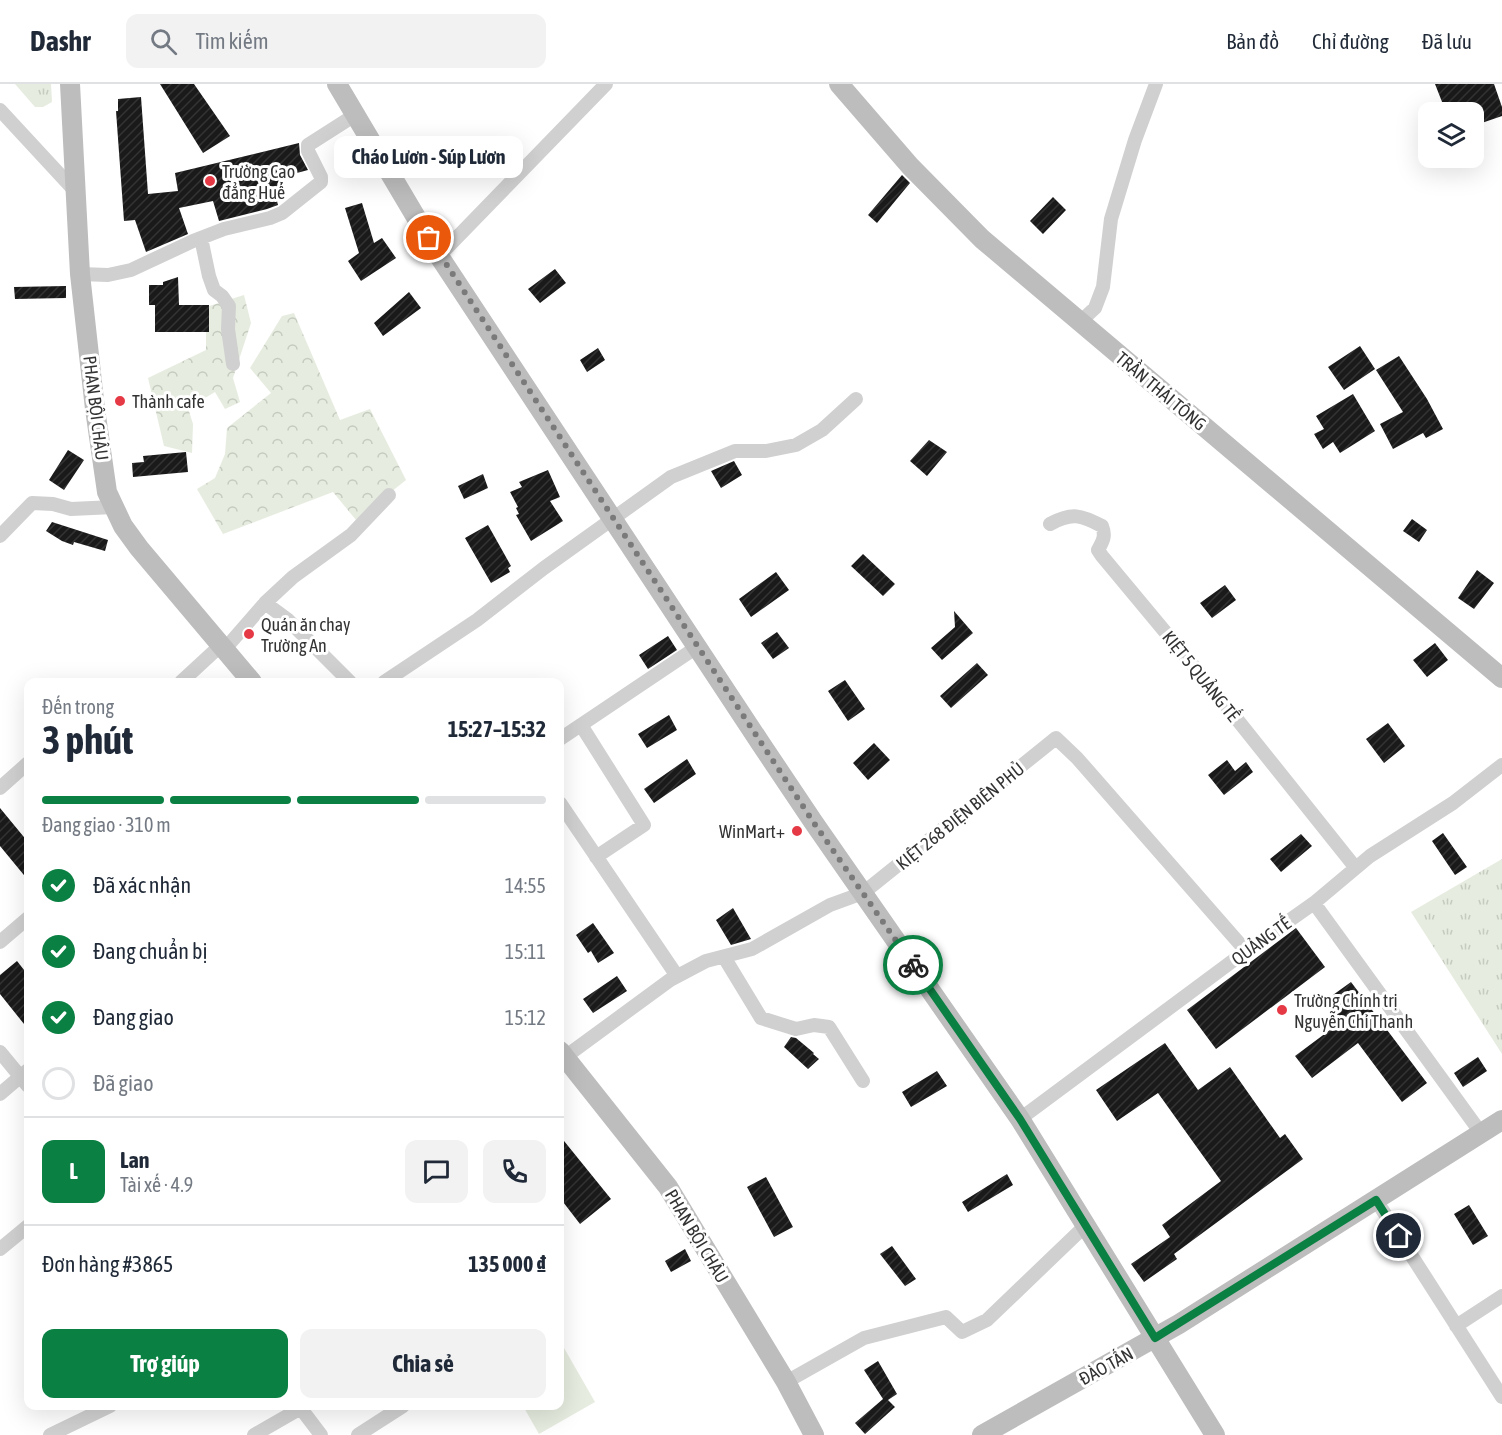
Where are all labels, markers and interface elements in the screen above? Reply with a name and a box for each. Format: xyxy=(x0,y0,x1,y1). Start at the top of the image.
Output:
search box xyxy=(126,14,546,68)
text: Dashr xyxy=(30,25,90,57)
icon: search xyxy=(147,25,180,58)
text: Tìm kiếm xyxy=(195,28,268,54)
text: Bản đồ xyxy=(1226,29,1279,53)
text: Chỉ đường xyxy=(1312,29,1389,53)
text: Đã lưu xyxy=(1422,29,1472,53)
map controls xyxy=(1418,102,1484,168)
button: layers xyxy=(1418,102,1484,168)
callout: Cháo Lươn - Súp Lươn xyxy=(334,136,524,178)
text: Cháo Lươn - Súp Lươn xyxy=(352,145,505,168)
place label: Trường Cao đẳng Huế xyxy=(222,161,295,203)
marker: Trường Cao đẳng Huế xyxy=(203,174,217,188)
pin xyxy=(403,212,454,263)
icon: bag xyxy=(412,221,445,254)
street label: TRẦN THÁI TÔNG xyxy=(1112,346,1212,435)
street label: PHAN BỘI CHÂU xyxy=(79,354,113,462)
place label: Thành cafe xyxy=(132,391,205,412)
marker: Thành cafe xyxy=(113,394,127,408)
place label: Quán ăn chay Trường An xyxy=(261,614,351,656)
street label: KIỆT 5 QUẢNG TẾ xyxy=(1158,625,1246,726)
marker: Quán ăn chay Trường An xyxy=(242,627,256,641)
text: Đến trong xyxy=(42,695,114,718)
text: 15:27–15:32 xyxy=(448,716,546,742)
text: 3 phút xyxy=(42,718,133,762)
street label: KIỆT 268 ĐIỆN BIÊN PHỦ xyxy=(892,758,1028,874)
text: Đang giao · 310 m xyxy=(42,813,171,836)
place label: WinMart+ xyxy=(719,821,785,842)
marker: WinMart+ xyxy=(790,824,804,838)
icon: check xyxy=(42,869,75,902)
text: Đã xác nhận xyxy=(93,872,191,898)
text: 14:55 xyxy=(505,874,546,897)
street label: QUẢNG TẾ xyxy=(1226,911,1295,970)
icon: check xyxy=(42,935,75,968)
courier xyxy=(883,935,943,995)
text: Đang chuẩn bị xyxy=(93,938,208,964)
text: 15:11 xyxy=(505,940,546,963)
icon: bike xyxy=(897,949,930,982)
place label: Trường Chính trị Nguyễn Chí Thanh xyxy=(1294,990,1413,1032)
icon: check xyxy=(42,1001,75,1034)
marker: Trường Chính trị Nguyễn Chí Thanh xyxy=(1275,1003,1289,1017)
text: Đang giao xyxy=(93,1004,174,1030)
text: 15:12 xyxy=(505,1006,546,1029)
text: Đã giao xyxy=(93,1070,154,1096)
button: chat xyxy=(405,1140,468,1203)
button: phone xyxy=(483,1140,546,1203)
text: Lan xyxy=(120,1147,149,1173)
text: L xyxy=(69,1158,78,1184)
text: Tài xế · 4.9 xyxy=(120,1173,193,1196)
street label: PHAN BỘI CHÂU xyxy=(661,1185,733,1287)
pin xyxy=(1373,1210,1424,1261)
icon: home xyxy=(1382,1219,1415,1252)
text: Đơn hàng #3865 xyxy=(42,1251,173,1277)
text: 135 000 ₫ xyxy=(468,1251,546,1277)
button: Trợ giúp xyxy=(42,1329,288,1398)
button: Chia sẻ xyxy=(300,1329,546,1398)
street label: ĐÀO TẤN xyxy=(1074,1341,1137,1389)

